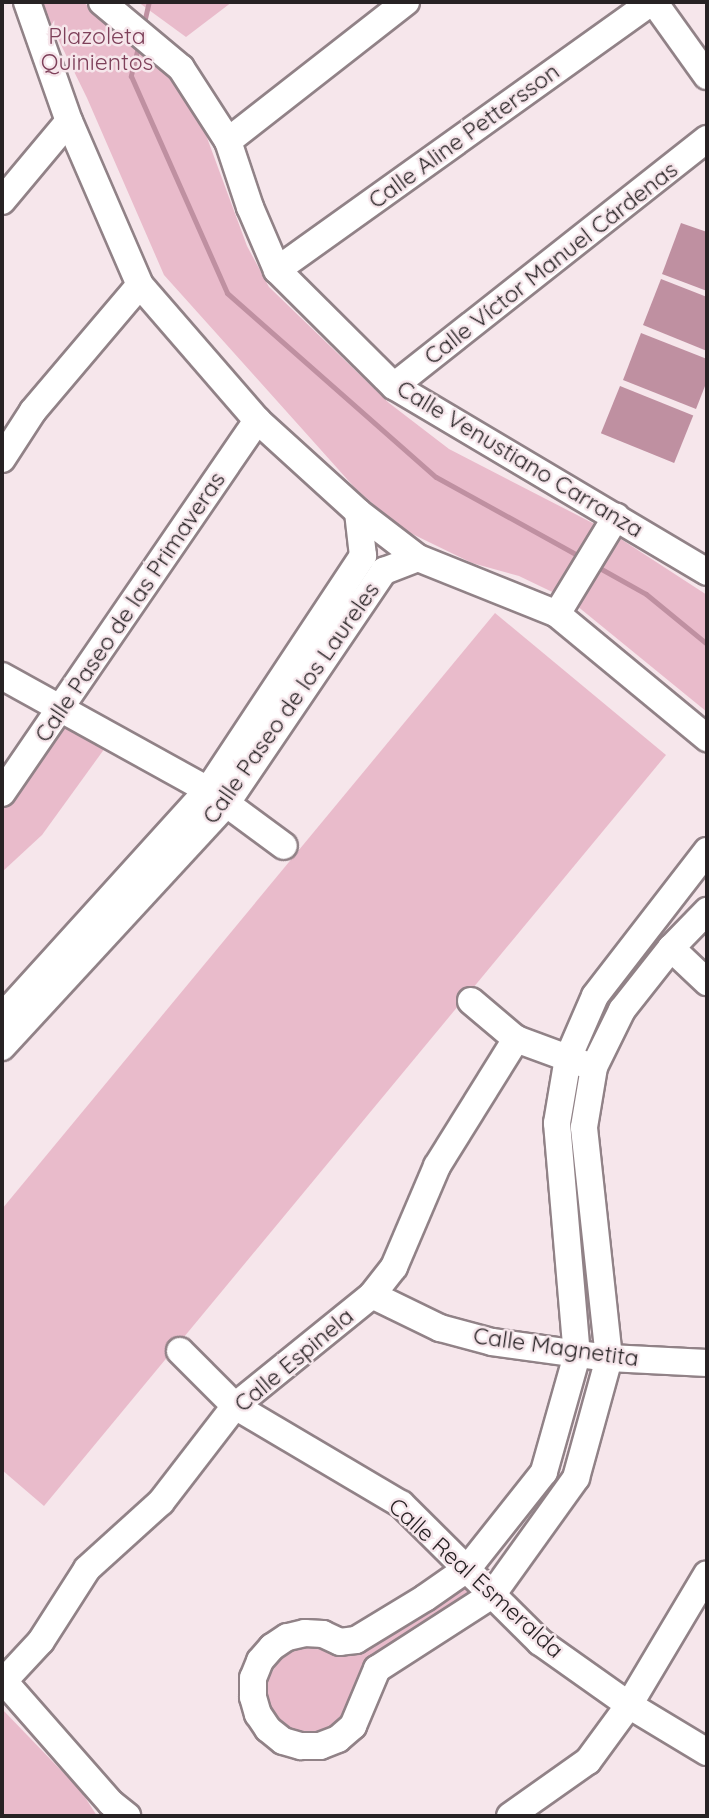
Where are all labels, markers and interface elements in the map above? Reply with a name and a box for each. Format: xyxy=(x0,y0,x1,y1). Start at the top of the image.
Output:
park label: Plazoleta Quinientos xyxy=(41,22,153,76)
street label: Calle Aline Pettersson xyxy=(363,58,565,214)
street label: Calle Víctor Manuel Cárdenas xyxy=(419,156,683,370)
street label: Calle Venustiano Carranza xyxy=(392,374,648,544)
street label: Calle Paseo de las Primaveras xyxy=(29,467,231,747)
street label: Calle Paseo de los Laureles xyxy=(197,577,385,829)
street label: Calle Espinela xyxy=(229,1302,359,1418)
street label: Calle Magnetita xyxy=(472,1322,640,1372)
street label: Calle Real Esmeralda xyxy=(383,1492,569,1664)

